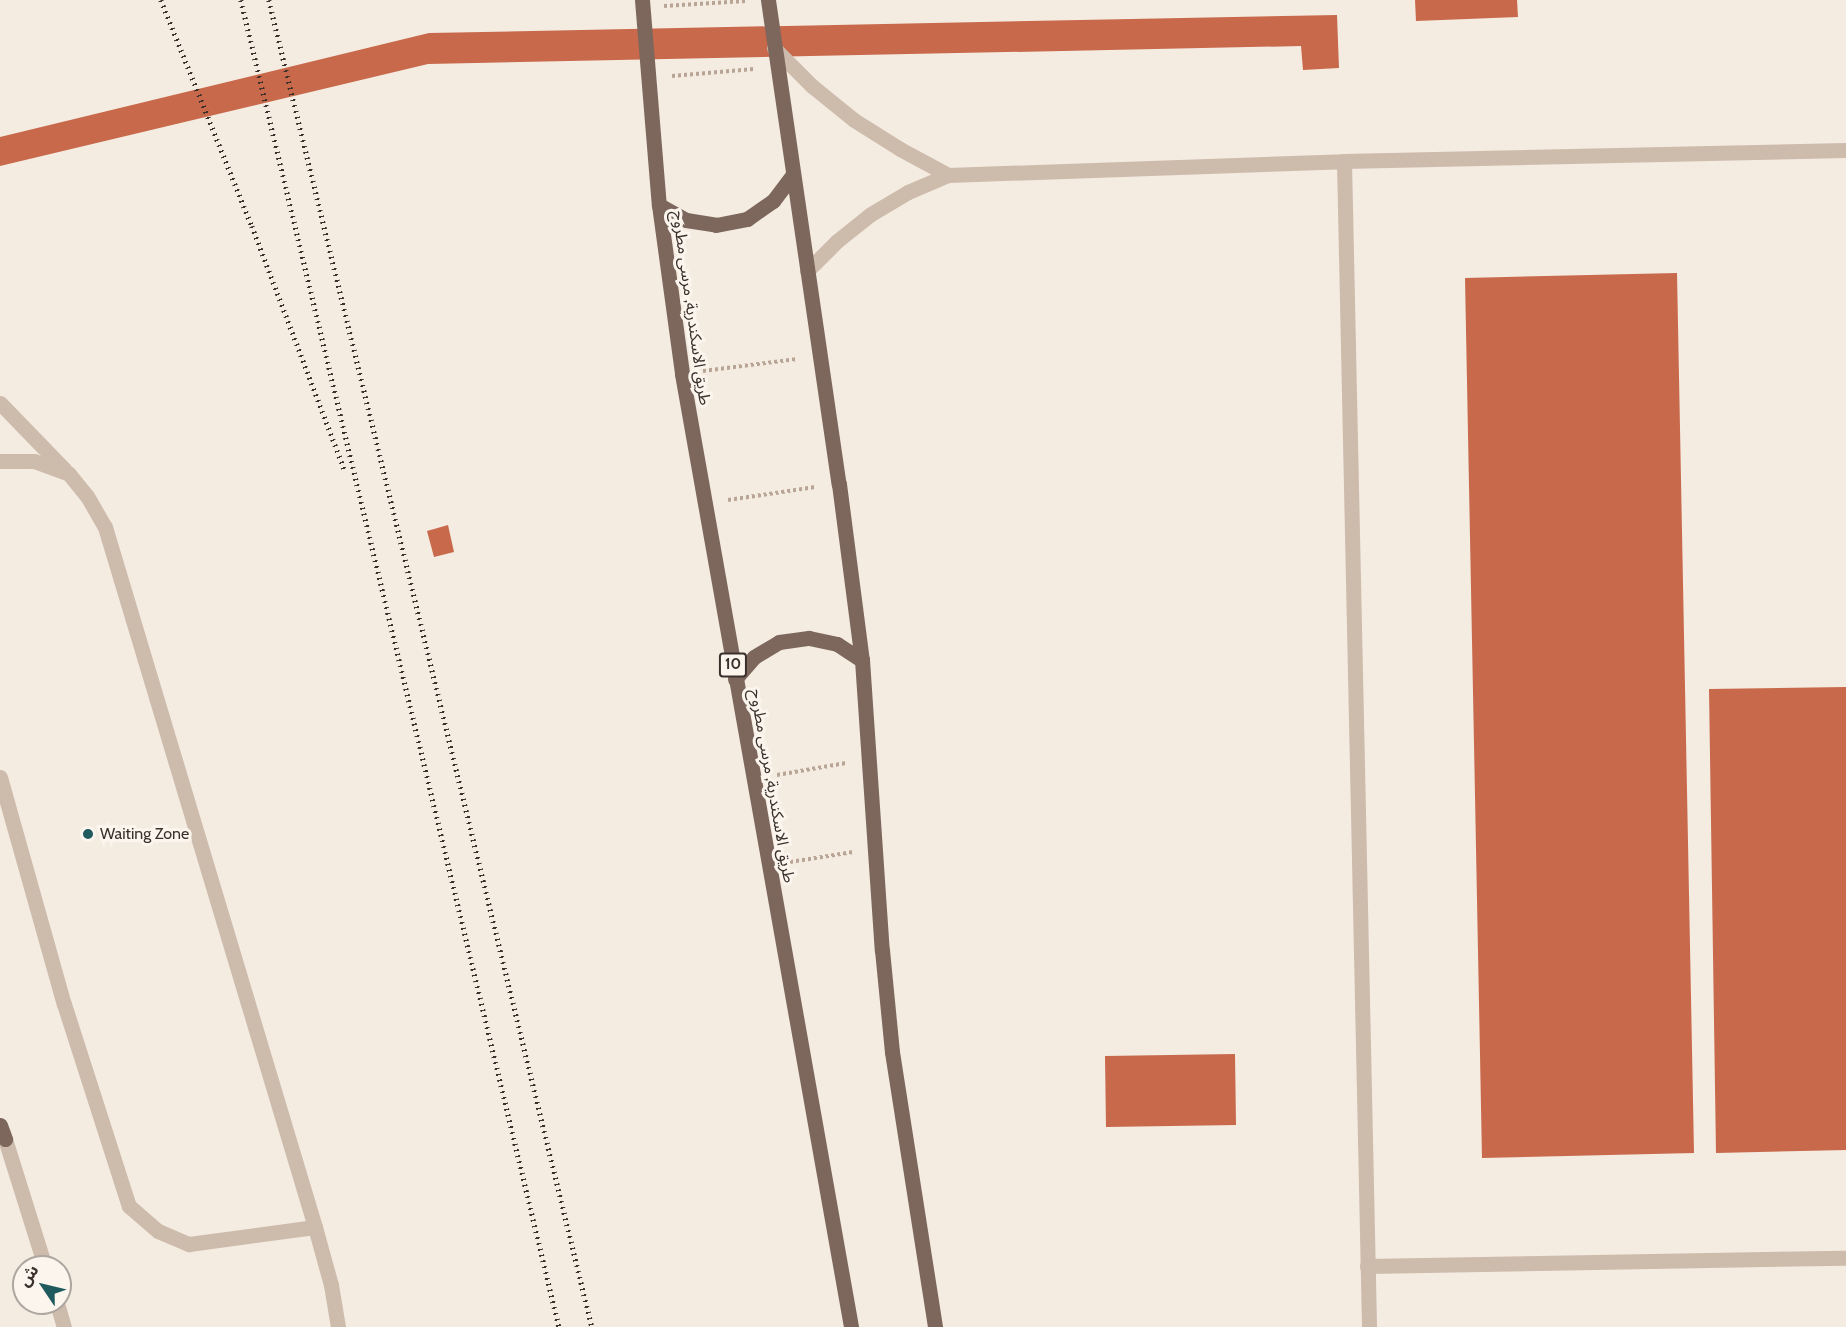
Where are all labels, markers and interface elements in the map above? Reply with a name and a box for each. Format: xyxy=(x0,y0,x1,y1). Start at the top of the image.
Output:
street label: طريق الاسكندرية, مرسى مطروح xyxy=(668,209,714,407)
road number: 10 xyxy=(718,653,748,677)
street label: طريق الاسكندرية, مرسى مطروح xyxy=(745,688,799,884)
place label: Waiting Zone xyxy=(100,824,189,844)
marker: Waiting Zone xyxy=(81,827,95,841)
north arrow xyxy=(12,1255,72,1315)
text: ش xyxy=(14,1261,43,1290)

